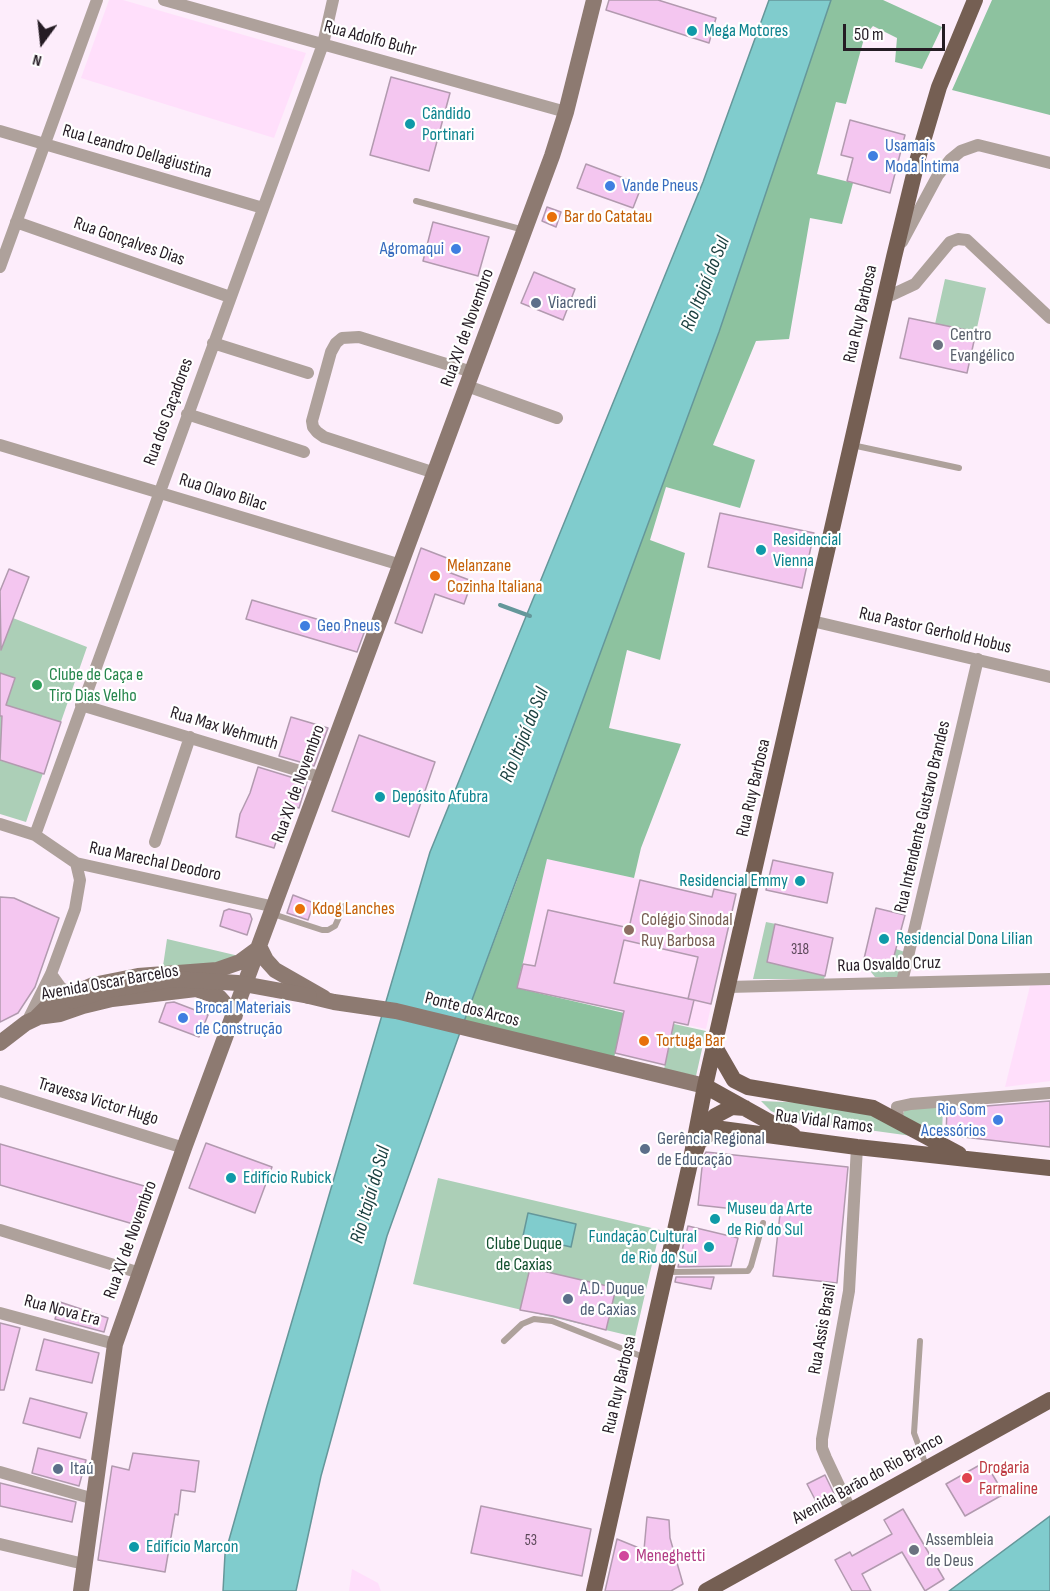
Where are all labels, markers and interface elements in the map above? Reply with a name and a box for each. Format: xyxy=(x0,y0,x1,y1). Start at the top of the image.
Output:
north arrow xyxy=(12,12,72,72)
scale bar xyxy=(846,12,948,50)
street label: Rua Adolfo Buhr xyxy=(321,16,419,62)
place label: Mega Motores xyxy=(704,20,788,42)
marker: Mega Motores xyxy=(685,24,699,38)
text: 50 m xyxy=(854,24,884,45)
text: N xyxy=(31,50,44,70)
place label: Cândido Portinari xyxy=(422,103,474,146)
marker: Cândido Portinari xyxy=(403,117,417,131)
street label: Rua Leandro Dellagiustina xyxy=(60,120,214,184)
place label: Usamais Moda Íntima xyxy=(885,135,959,178)
marker: Usamais Moda Íntima xyxy=(866,149,880,163)
place label: Vande Pneus xyxy=(622,175,698,197)
marker: Vande Pneus xyxy=(603,179,617,193)
place label: Bar do Catatau xyxy=(564,206,652,228)
marker: Bar do Catatau xyxy=(545,210,559,224)
street label: Rua Gonçalves Dias xyxy=(71,213,187,271)
water label: Rio Itajaí do Sul xyxy=(676,233,736,335)
place label: Agromaqui xyxy=(380,238,444,260)
marker: Agromaqui xyxy=(449,242,463,256)
street label: Rua Ruy Barbosa xyxy=(839,263,883,365)
street label: Rua XV de Novembro xyxy=(437,266,499,390)
place label: Viacredi xyxy=(548,292,596,314)
marker: Viacredi xyxy=(529,296,543,310)
place label: Centro Evangélico xyxy=(950,324,1015,366)
marker: Centro Evangélico xyxy=(931,338,945,352)
street label: Rua dos Caçadores xyxy=(140,355,198,469)
street label: Rua Olavo Bilac xyxy=(176,469,270,517)
place label: Residencial Vienna xyxy=(773,529,841,572)
marker: Residencial Vienna xyxy=(754,543,768,557)
place label: Melanzane Cozinha Italiana xyxy=(447,555,543,598)
marker: Melanzane Cozinha Italiana xyxy=(428,569,442,583)
street label: Rua Pastor Gerhold Hobus xyxy=(857,603,1013,659)
place label: Geo Pneus xyxy=(317,615,380,637)
marker: Geo Pneus xyxy=(298,619,312,633)
place label: Clube de Caça e Tiro Dias Velho xyxy=(49,664,143,706)
marker: Clube de Caça e Tiro Dias Velho xyxy=(30,678,44,692)
water label: Rio Itajaí do Sul xyxy=(495,684,555,786)
street label: Rua Max Wehmuth xyxy=(168,702,280,756)
street label: Rua Intendente Gustavo Brandes xyxy=(890,719,956,915)
street label: Rua XV de Novembro xyxy=(268,722,330,846)
street label: Rua Ruy Barbosa xyxy=(732,737,776,839)
place label: Depósito Afubra xyxy=(392,786,488,808)
marker: Depósito Afubra xyxy=(373,790,387,804)
street label: Rua Marechal Deodoro xyxy=(87,837,223,887)
place label: Residencial Emmy xyxy=(679,870,788,892)
marker: Residencial Emmy xyxy=(793,874,807,888)
place label: Kdog Lanches xyxy=(312,898,395,920)
marker: Kdog Lanches xyxy=(293,902,307,916)
place label: Colégio Sinodal Ruy Barbosa xyxy=(641,909,732,952)
marker: Colégio Sinodal Ruy Barbosa xyxy=(622,923,636,937)
place label: Residencial Dona Lilian xyxy=(896,928,1033,950)
marker: Residencial Dona Lilian xyxy=(877,932,891,946)
house number: 318 xyxy=(791,941,809,959)
street label: Rua Osvaldo Cruz xyxy=(837,952,941,978)
street label: Avenida Oscar Barcelos xyxy=(40,960,180,1006)
street label: Ponte dos Arcos xyxy=(423,988,521,1032)
place label: Brocal Materiais de Construção xyxy=(195,997,291,1040)
marker: Brocal Materiais de Construção xyxy=(176,1011,190,1025)
place label: Tortuga Bar xyxy=(656,1030,725,1052)
marker: Tortuga Bar xyxy=(637,1034,651,1048)
street label: Travessa Victor Hugo xyxy=(35,1073,161,1131)
place label: Rio Som Acessórios xyxy=(921,1099,986,1142)
street label: Rua Vidal Ramos xyxy=(774,1105,874,1139)
marker: Rio Som Acessórios xyxy=(991,1113,1005,1127)
place label: Gerência Regional de Educação xyxy=(657,1128,765,1170)
marker: Gerência Regional de Educação xyxy=(638,1142,652,1156)
water label: Rio Itajaí do Sul xyxy=(346,1144,396,1246)
place label: Edifício Rubick xyxy=(243,1167,331,1189)
marker: Edifício Rubick xyxy=(224,1171,238,1185)
street label: Rua XV de Novembro xyxy=(100,1178,162,1302)
place label: Museu da Arte de Rio do Sul xyxy=(727,1198,813,1240)
marker: Museu da Arte de Rio do Sul xyxy=(708,1212,722,1226)
place label: Fundação Cultural de Rio do Sul xyxy=(589,1226,697,1268)
park label: Clube Duque de Caxias xyxy=(486,1233,562,1276)
marker: Fundação Cultural de Rio do Sul xyxy=(702,1240,716,1254)
place label: A.D. Duque de Caxias xyxy=(580,1278,645,1320)
street label: Rua Assis Brasil xyxy=(804,1282,842,1376)
street label: Rua Nova Era xyxy=(22,1290,102,1332)
marker: A.D. Duque de Caxias xyxy=(561,1292,575,1306)
street label: Rua Ruy Barbosa xyxy=(598,1334,642,1436)
street label: Avenida Barão do Rio Branco xyxy=(789,1429,947,1529)
place label: Drogaria Farmaline xyxy=(979,1457,1038,1500)
place label: Itaú xyxy=(70,1458,93,1480)
marker: Itaú xyxy=(51,1462,65,1476)
marker: Drogaria Farmaline xyxy=(960,1471,974,1485)
place label: Assembleia de Deus xyxy=(926,1529,994,1572)
house number: 53 xyxy=(525,1532,537,1550)
place label: Edifício Marcon xyxy=(146,1536,238,1558)
marker: Edifício Marcon xyxy=(127,1540,141,1554)
marker: Assembleia de Deus xyxy=(907,1543,921,1557)
place label: Meneghetti xyxy=(636,1545,705,1567)
marker: Meneghetti xyxy=(617,1549,631,1563)

